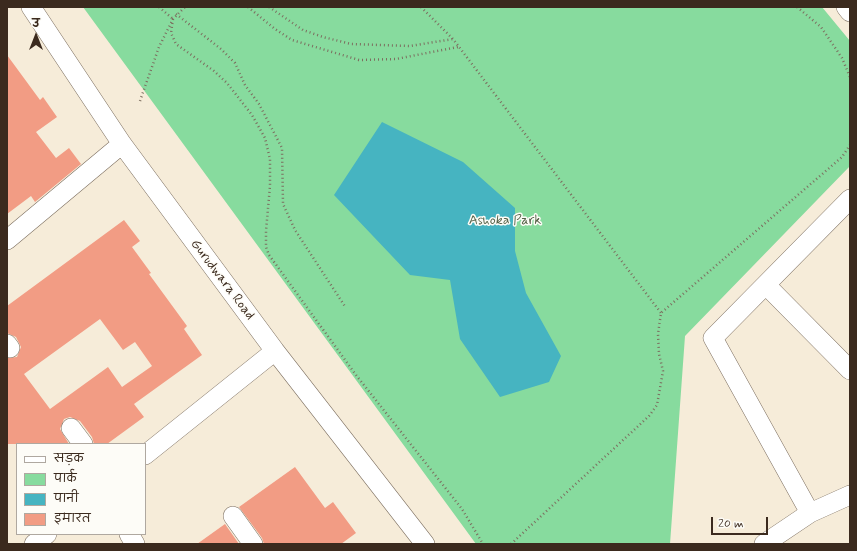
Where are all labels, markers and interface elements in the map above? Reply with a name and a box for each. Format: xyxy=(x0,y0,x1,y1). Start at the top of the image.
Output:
north arrow xyxy=(16,16,56,56)
text: उ xyxy=(32,17,40,31)
park label: Ashoka Park xyxy=(469,213,541,229)
street label: Gurudwara Road xyxy=(186,236,258,324)
legend xyxy=(16,443,146,535)
text: सड़क xyxy=(54,451,84,467)
text: पार्क xyxy=(54,471,77,487)
text: पानी xyxy=(54,491,79,507)
scale bar xyxy=(713,509,770,535)
text: इमारत xyxy=(54,511,91,527)
text: 20 m xyxy=(718,516,744,532)

